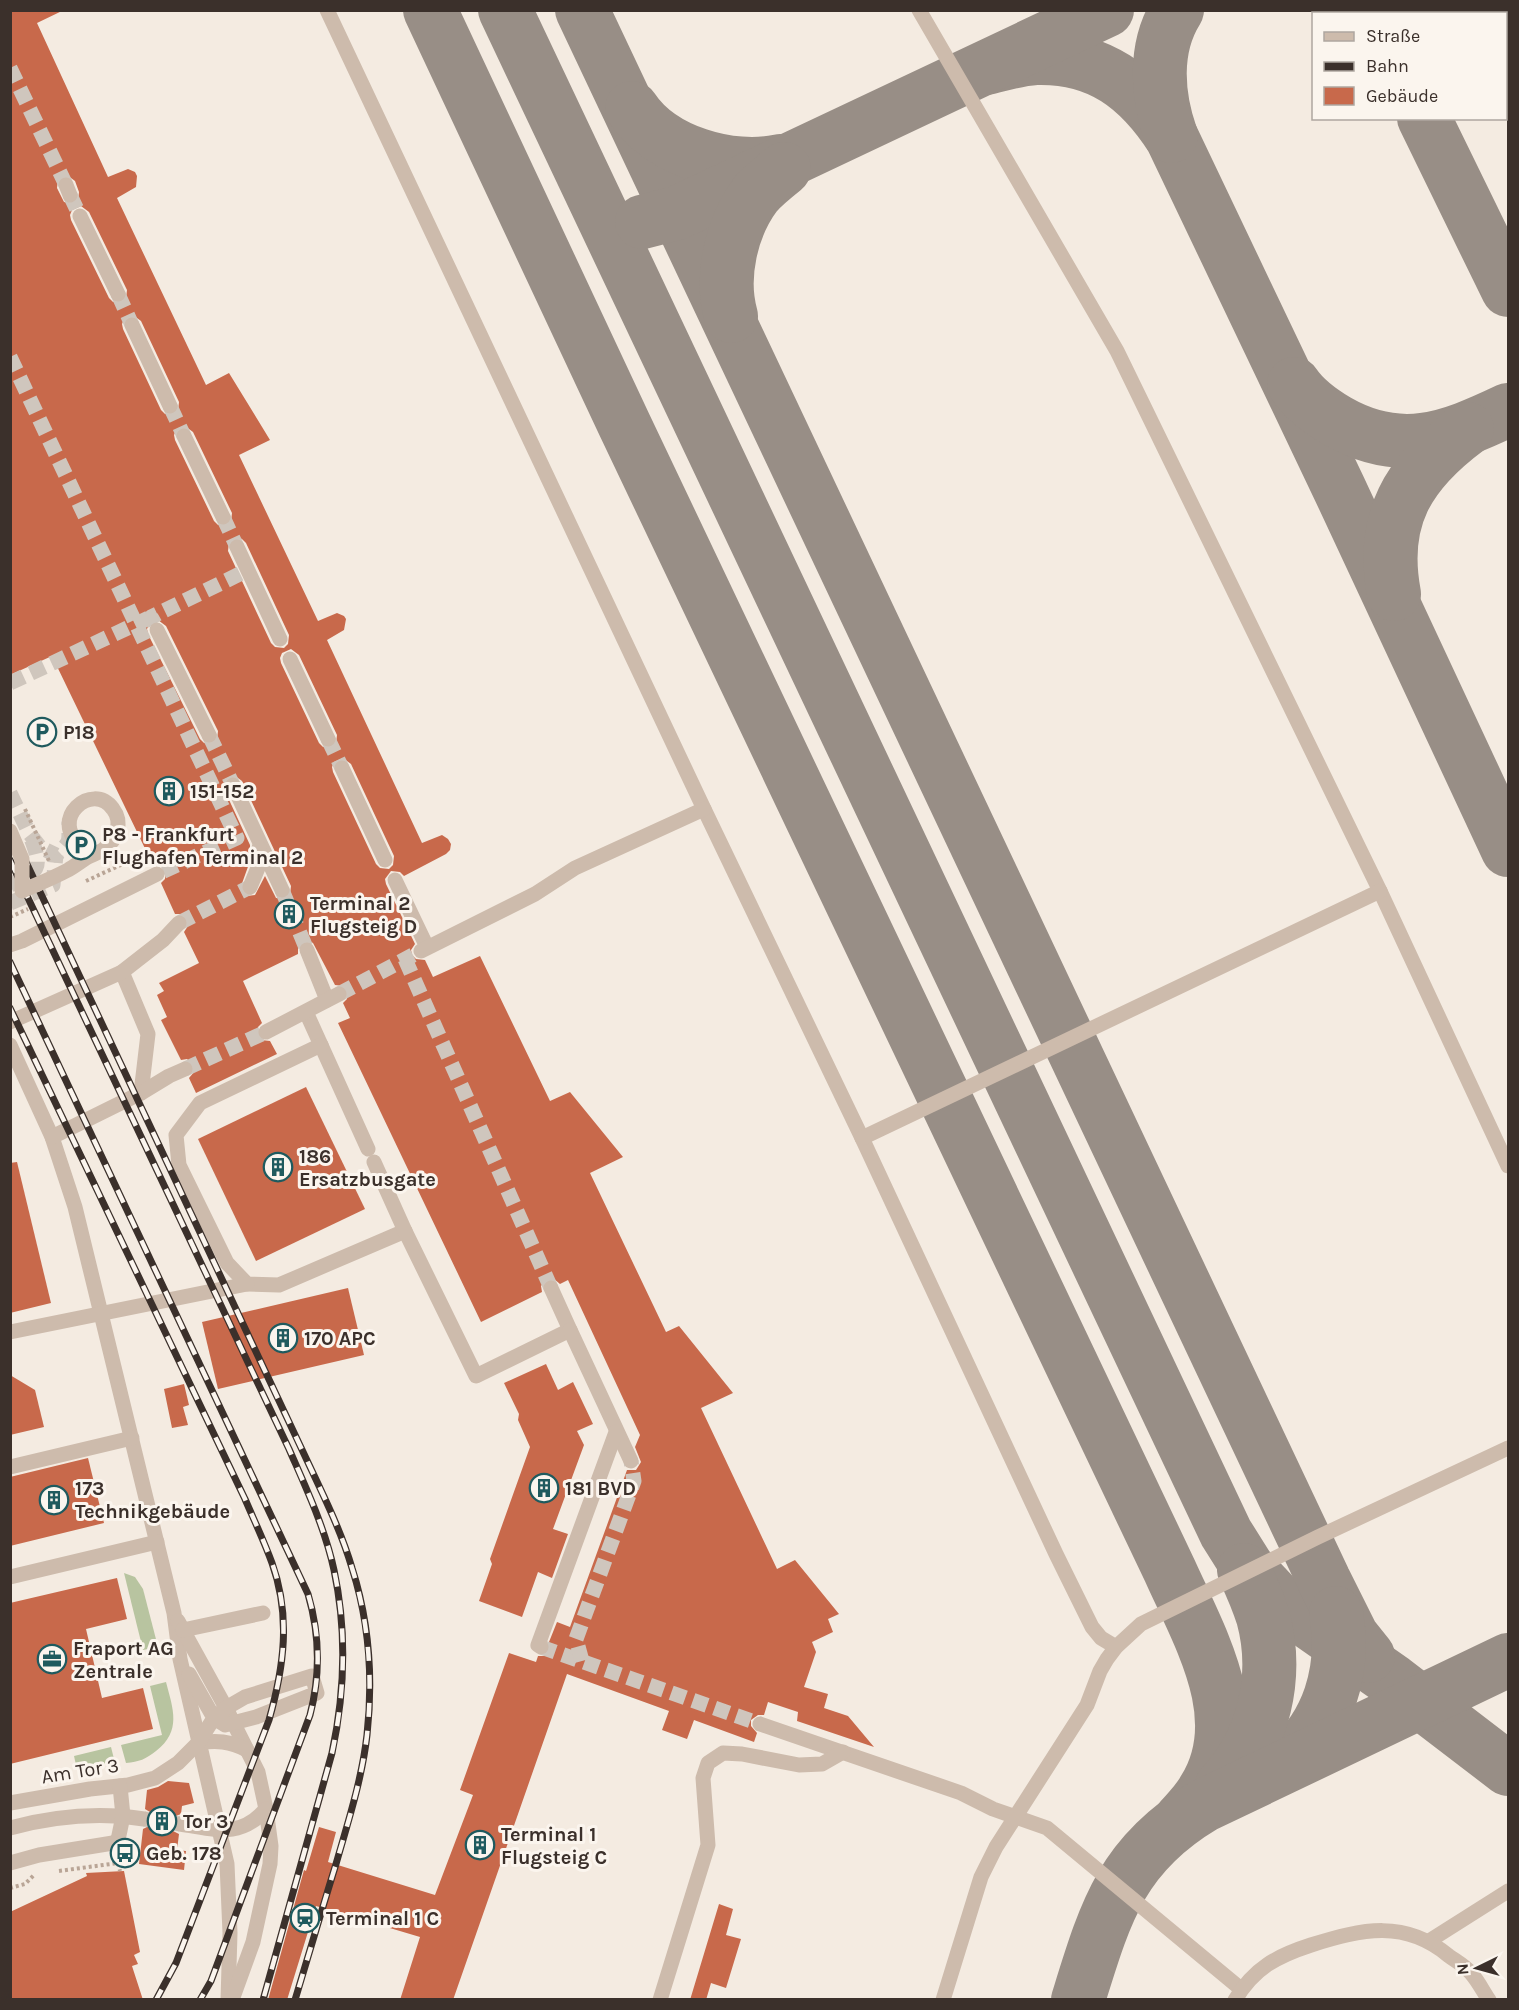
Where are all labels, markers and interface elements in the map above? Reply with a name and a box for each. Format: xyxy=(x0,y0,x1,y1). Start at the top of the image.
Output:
legend xyxy=(1312,12,1507,120)
text: Straße xyxy=(1366,25,1420,47)
text: Bahn xyxy=(1366,55,1409,77)
text: Gebäude xyxy=(1366,85,1438,107)
parking icon: P18 xyxy=(26,716,58,748)
place label: P18 xyxy=(63,721,95,744)
building icon: 151-152 xyxy=(153,775,185,807)
place label: 151-152 xyxy=(190,780,254,803)
place label: P8 - Frankfurt Flughafen Terminal 2 xyxy=(102,823,303,869)
parking icon: P8 - Frankfurt Flughafen Terminal 2 xyxy=(65,829,97,861)
place label: Terminal 2 Flugsteig D xyxy=(310,892,417,938)
building icon: Terminal 2 Flugsteig D xyxy=(273,898,305,930)
place label: 186 Ersatzbusgate xyxy=(299,1145,436,1191)
building icon: 186 Ersatzbusgate xyxy=(262,1151,294,1183)
building icon: 170 APC xyxy=(267,1322,299,1354)
place label: 170 APC xyxy=(304,1327,376,1350)
building icon: 181 BVD xyxy=(528,1472,560,1504)
place label: 173 Technikgebäude xyxy=(75,1477,230,1523)
place label: 181 BVD xyxy=(565,1477,636,1500)
building icon: 173 Technikgebäude xyxy=(38,1484,70,1516)
place label: Fraport AG Zentrale xyxy=(73,1637,174,1683)
office icon: Fraport AG Zentrale xyxy=(36,1643,68,1675)
street label: Am Tor 3 xyxy=(40,1754,120,1788)
building icon: Tor 3 xyxy=(146,1805,178,1837)
place label: Tor 3 xyxy=(183,1810,228,1833)
place label: Terminal 1 Flugsteig C xyxy=(501,1823,607,1869)
building icon: Terminal 1 Flugsteig C xyxy=(464,1829,496,1861)
bus stop icon: Geb. 178 xyxy=(109,1837,141,1869)
place label: Geb. 178 xyxy=(146,1842,222,1865)
station icon: Terminal 1 C xyxy=(289,1902,321,1934)
place label: Terminal 1 C xyxy=(326,1907,439,1930)
north arrow xyxy=(1447,1938,1507,1998)
text: N xyxy=(1453,1963,1473,1976)

